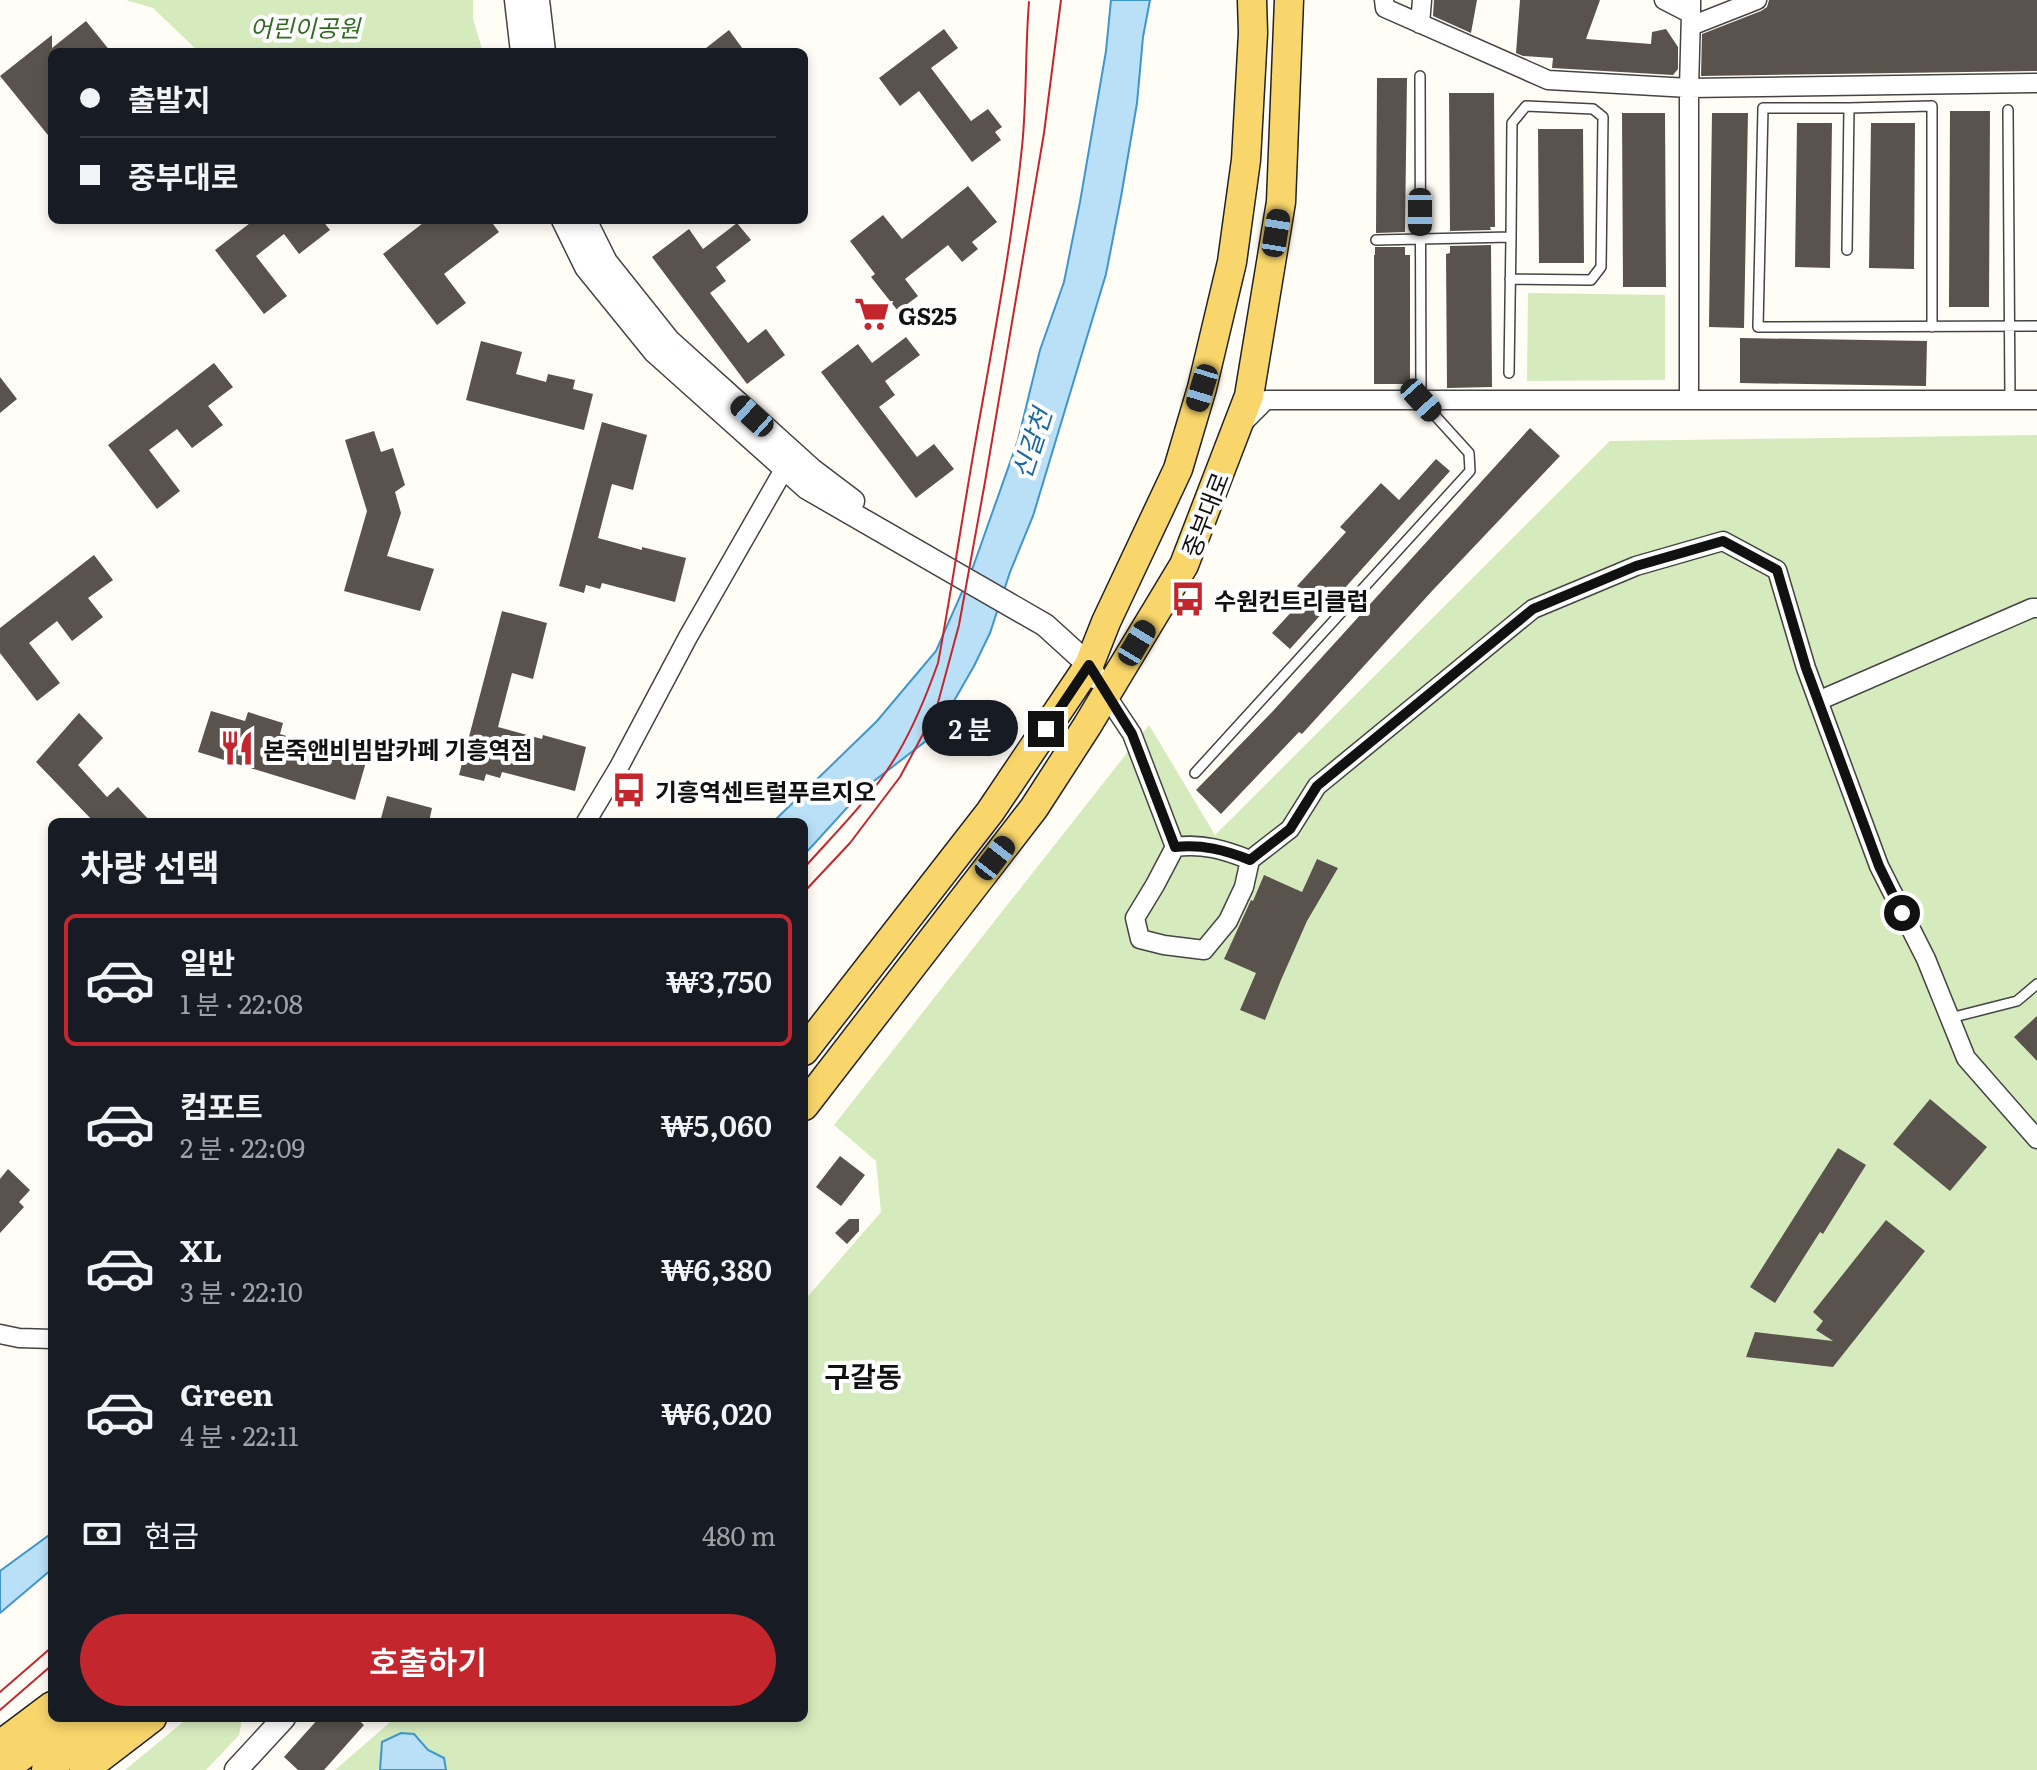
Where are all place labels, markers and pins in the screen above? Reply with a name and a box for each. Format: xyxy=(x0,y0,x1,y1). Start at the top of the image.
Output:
supermarket icon: GS25 xyxy=(853,295,891,333)
place label: GS25 xyxy=(898,297,957,332)
bus stop icon: 수원컨트리클럽 xyxy=(1169,580,1207,618)
place label: 수원컨트리클럽 xyxy=(1214,582,1369,617)
restaurant icon: 본죽앤비빔밥카페 기흥역점 xyxy=(218,729,256,767)
place label: 본죽앤비빔밥카페 기흥역점 xyxy=(263,731,533,766)
bus stop icon: 기흥역센트럴푸르지오 xyxy=(610,771,648,809)
place label: 기흥역센트럴푸르지오 xyxy=(655,773,876,808)

